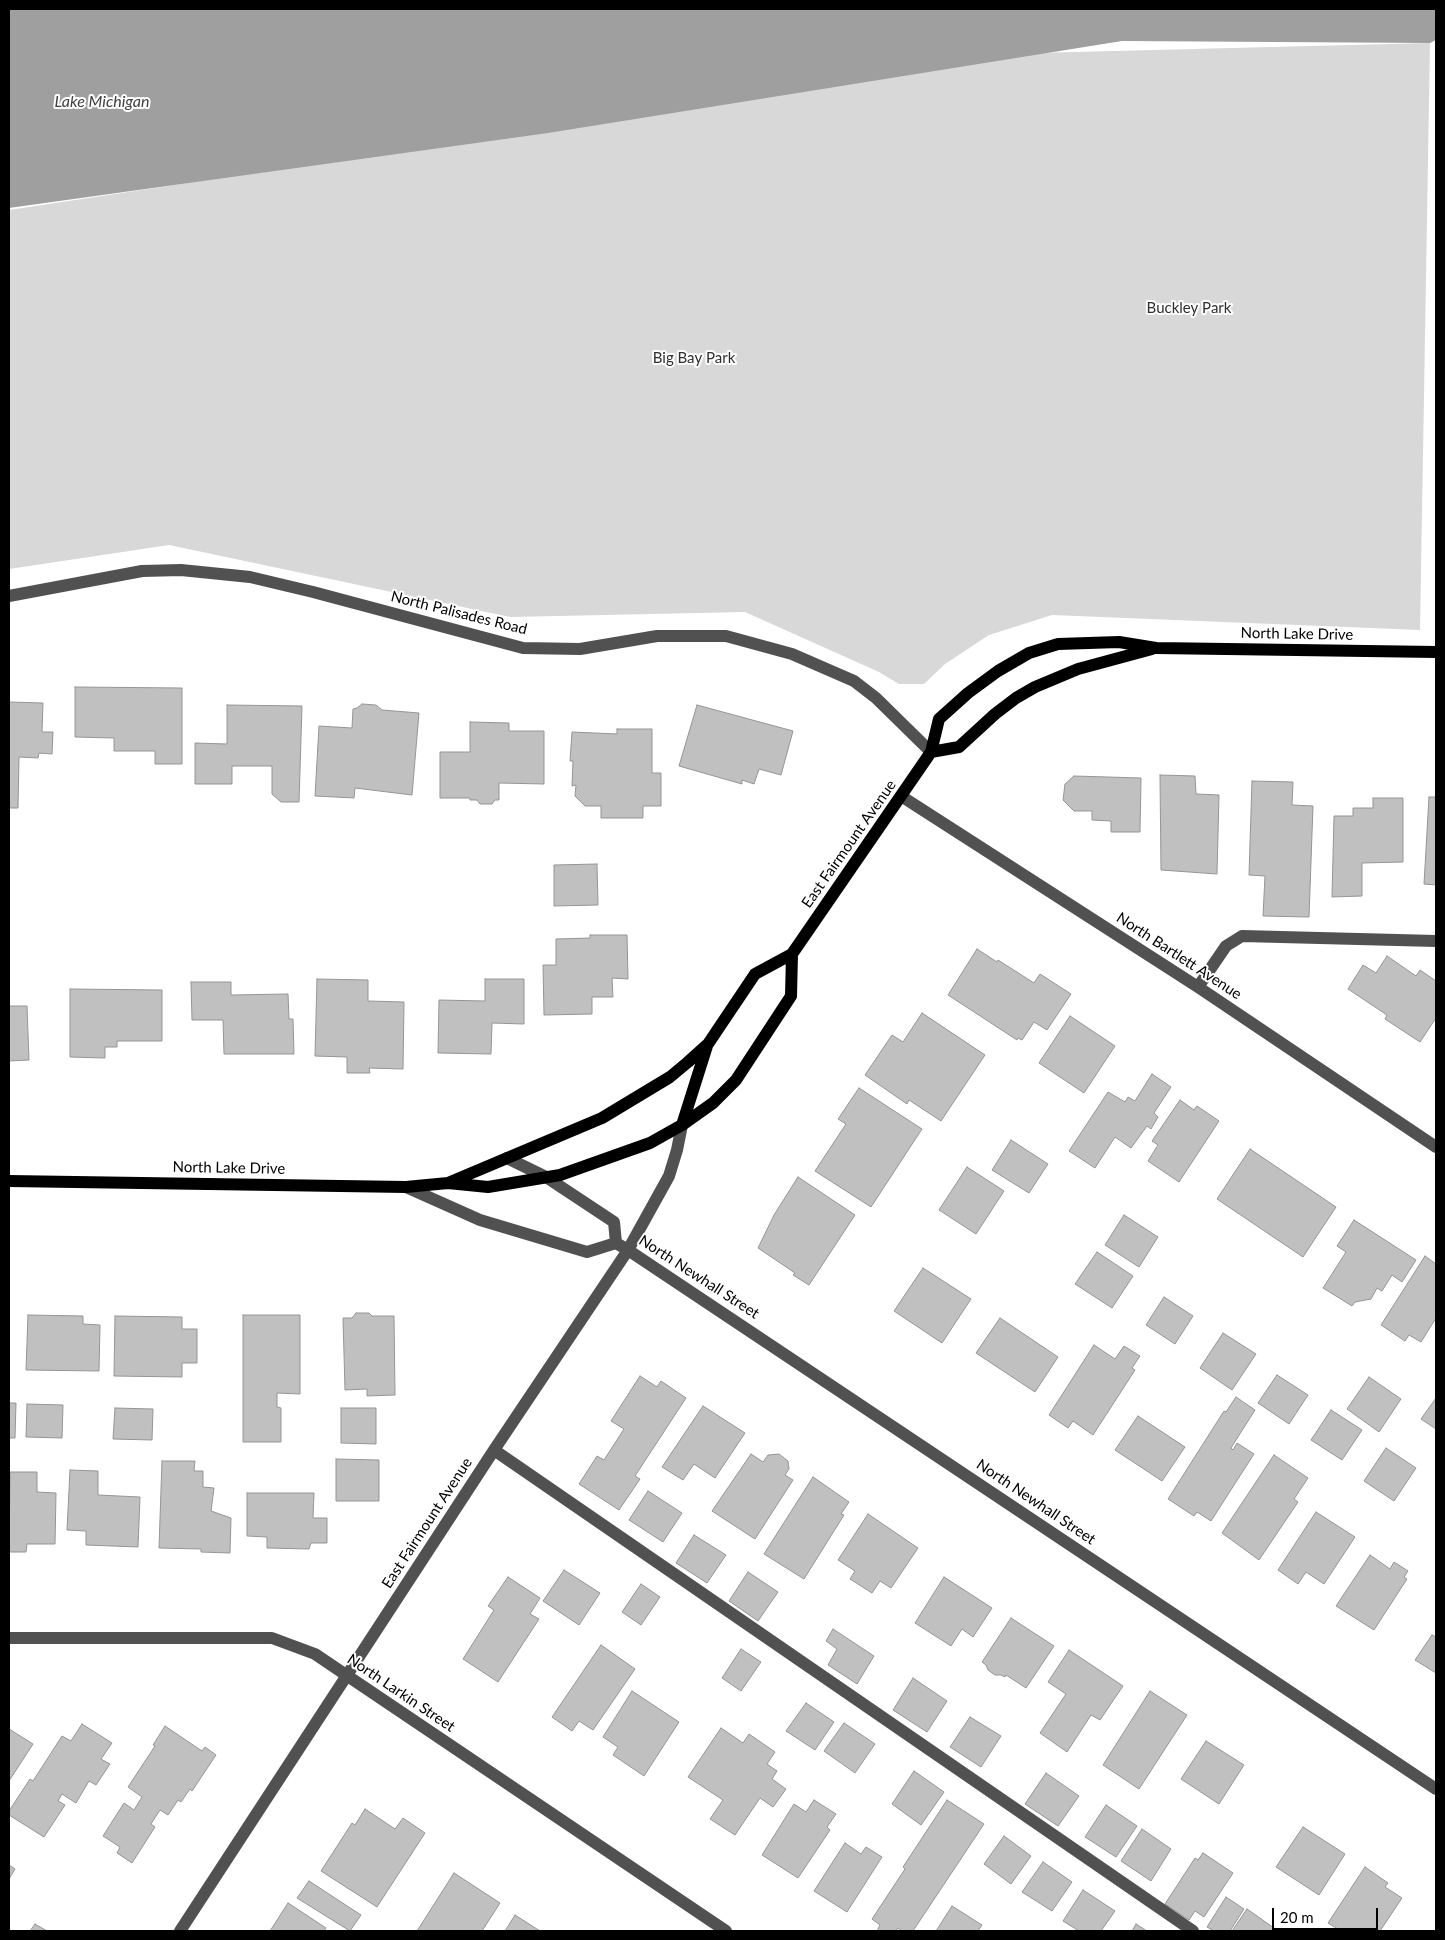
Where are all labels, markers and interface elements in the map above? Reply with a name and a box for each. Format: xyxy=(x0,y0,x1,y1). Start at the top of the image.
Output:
water label: Lake Michigan xyxy=(55,92,149,112)
park label: Buckley Park xyxy=(1147,299,1231,317)
park label: Big Bay Park xyxy=(653,349,735,367)
street label: North Palisades Road xyxy=(389,587,529,639)
street label: North Lake Drive xyxy=(1241,624,1353,644)
street label: East Fairmount Avenue xyxy=(798,777,900,911)
street label: North Bartlett Avenue xyxy=(1113,909,1245,1003)
street label: North Lake Drive xyxy=(173,1158,285,1178)
street label: North Newhall Street xyxy=(635,1231,763,1323)
street label: East Fairmount Avenue xyxy=(378,1454,476,1592)
street label: North Newhall Street xyxy=(973,1455,1099,1549)
street label: North Larkin Street xyxy=(344,1650,458,1736)
scale bar xyxy=(1275,1898,1381,1930)
text: 20 m xyxy=(1280,1908,1314,1926)

